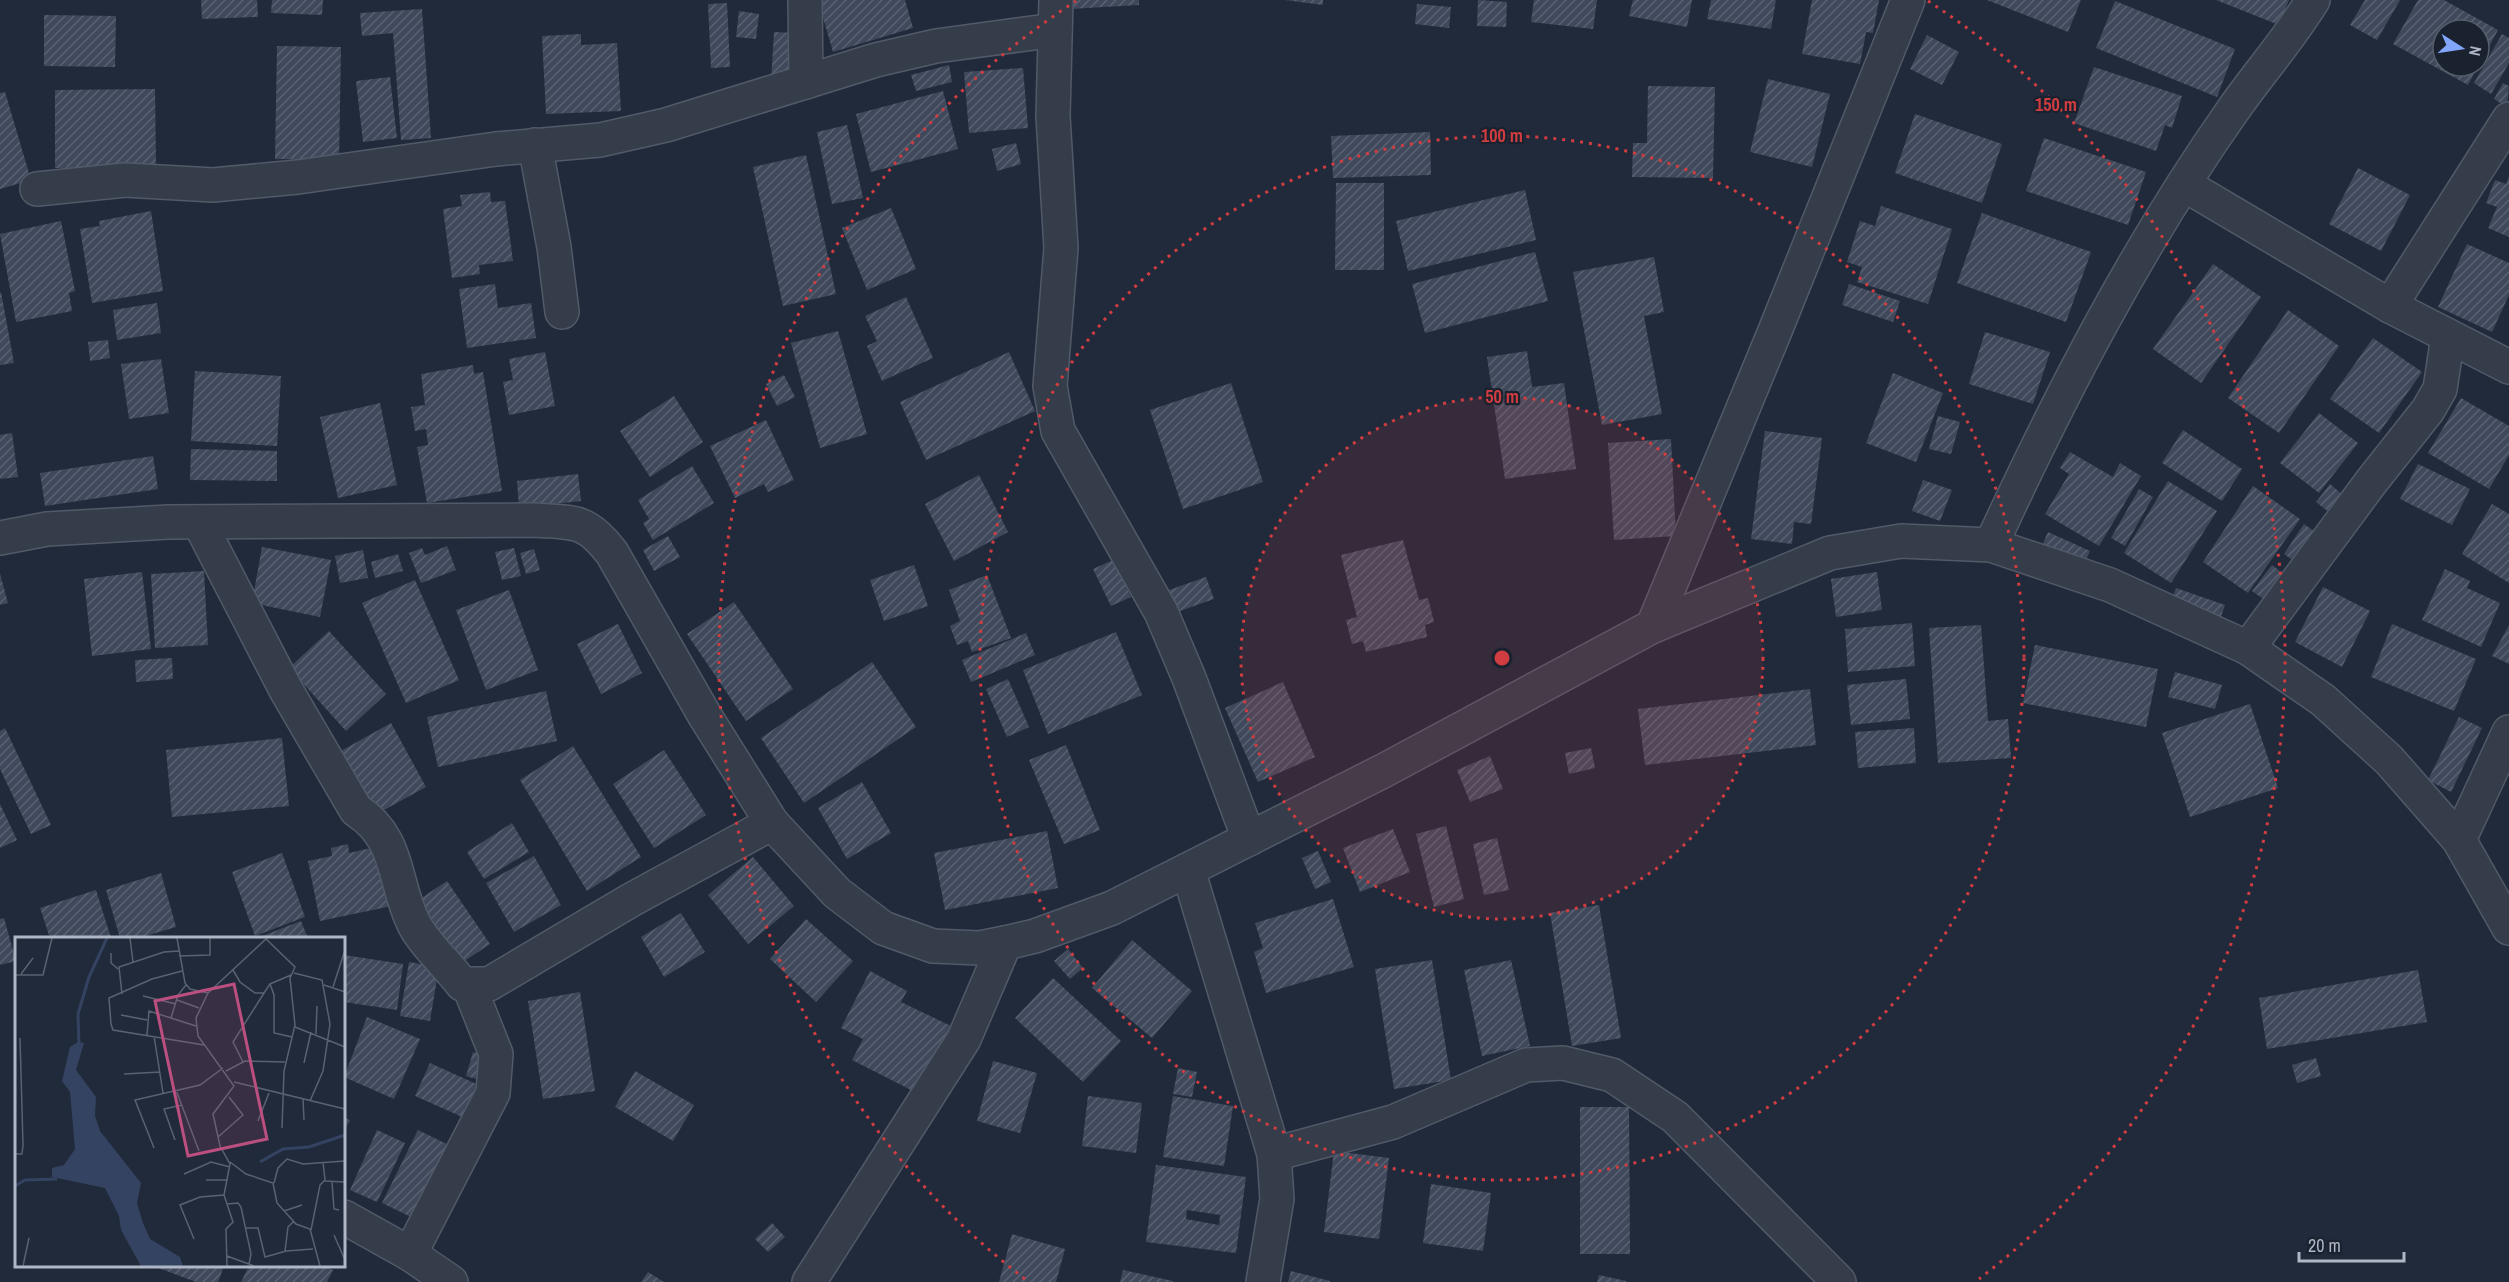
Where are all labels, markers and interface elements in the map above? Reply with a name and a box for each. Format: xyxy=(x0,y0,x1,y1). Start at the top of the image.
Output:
north arrow xyxy=(2431,18,2491,78)
text: N xyxy=(2464,44,2487,58)
text: 150 m xyxy=(2035,92,2077,117)
text: 100 m xyxy=(1481,123,1523,148)
text: 50 m xyxy=(1485,384,1519,409)
centre of rings xyxy=(1492,648,1512,668)
inset map xyxy=(15,937,345,1267)
scale bar xyxy=(2299,1225,2404,1263)
text: 20 m xyxy=(2308,1233,2341,1258)

